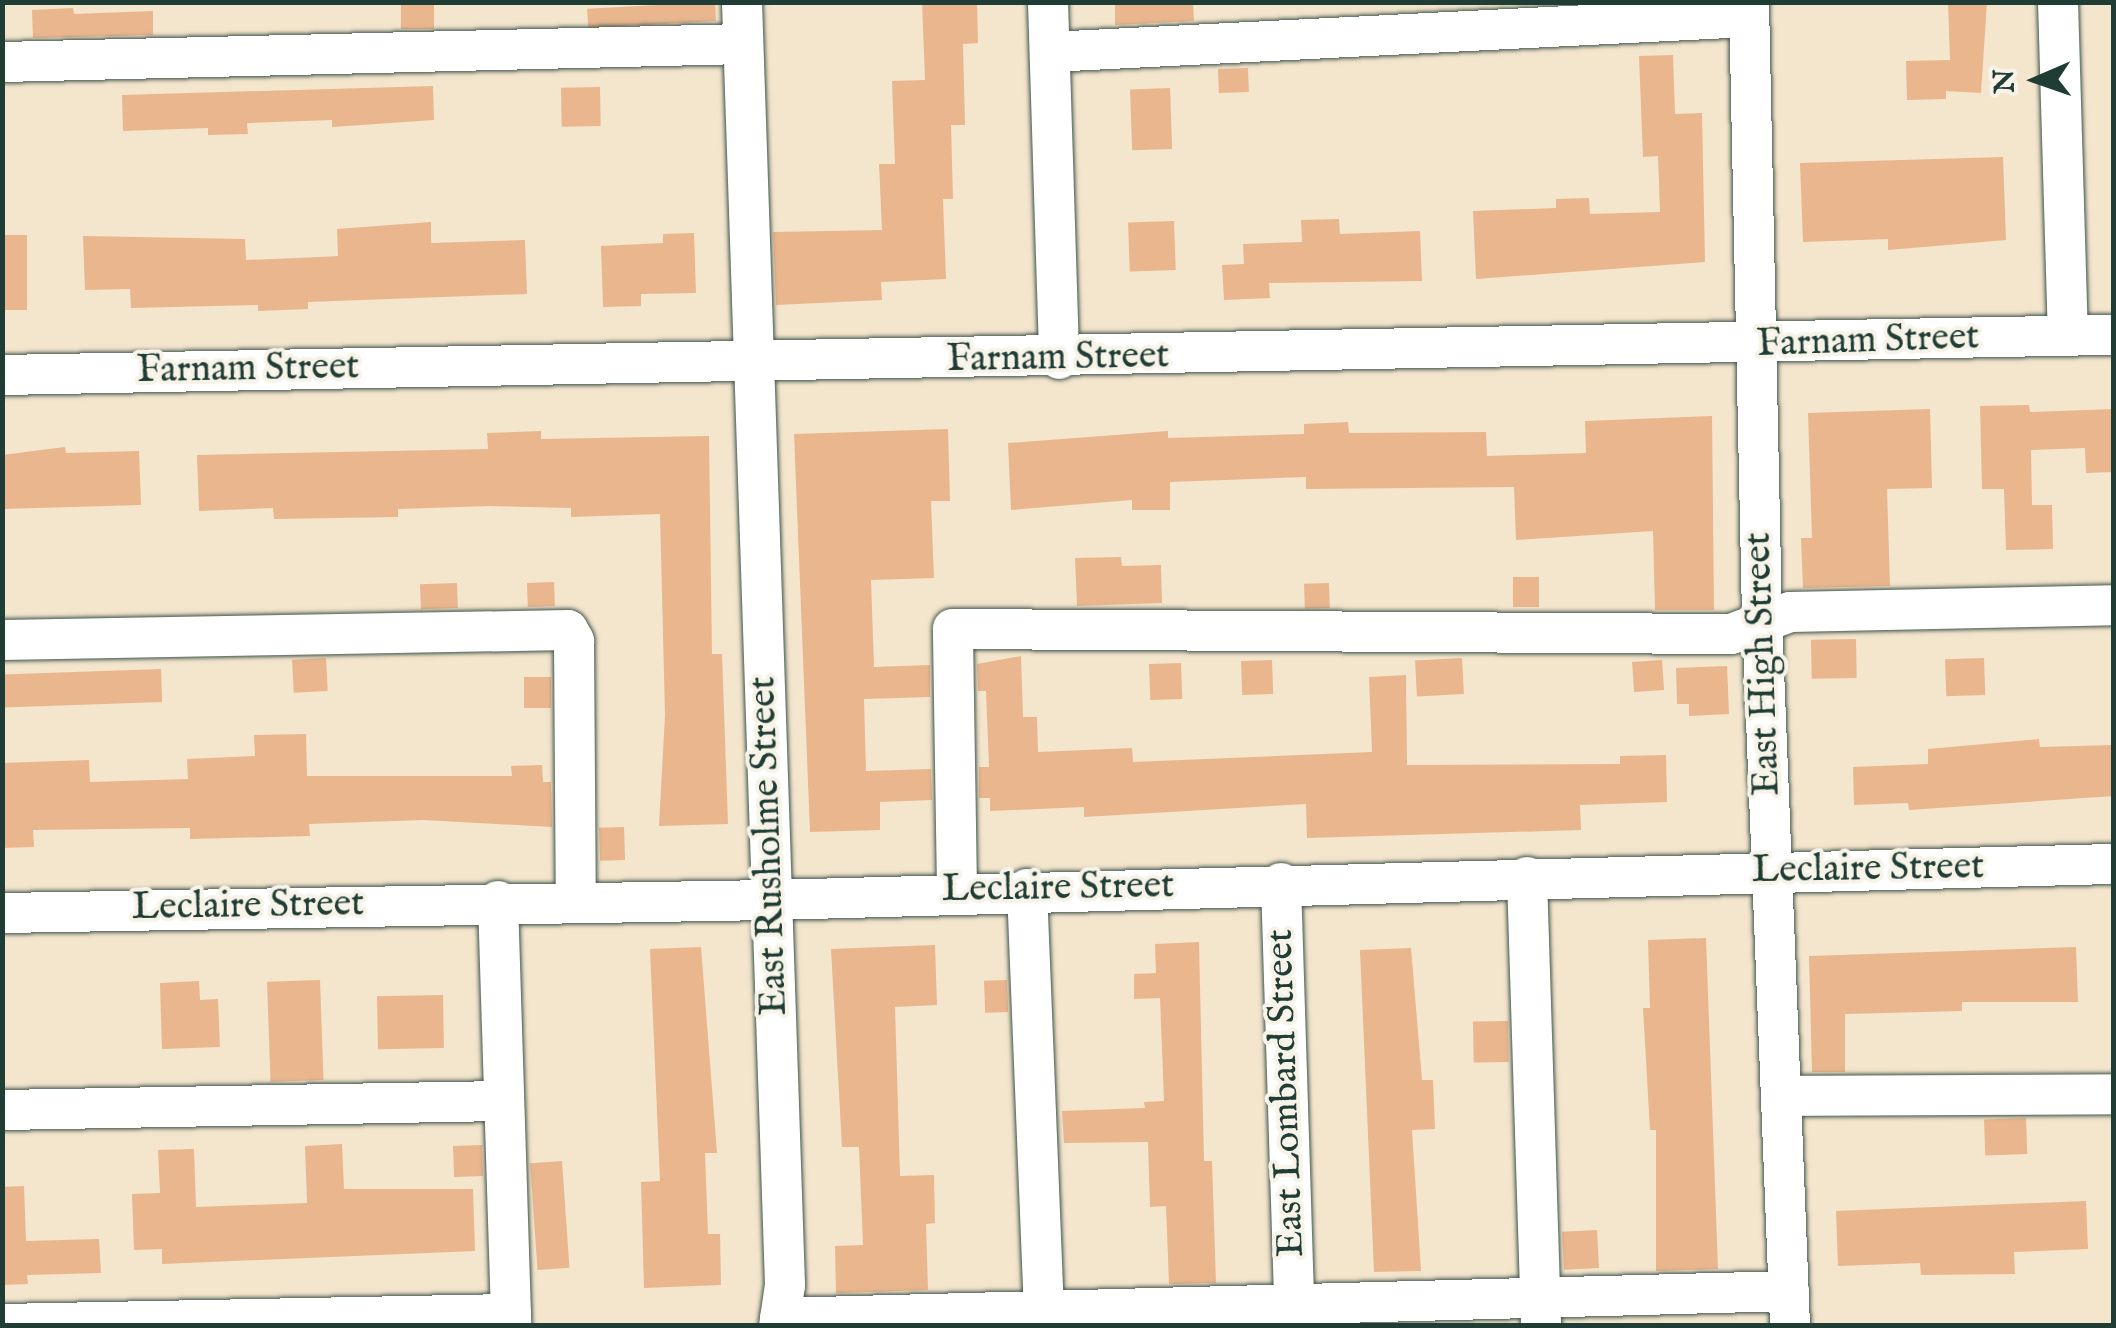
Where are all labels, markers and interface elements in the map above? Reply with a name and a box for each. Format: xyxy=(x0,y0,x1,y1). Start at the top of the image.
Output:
north arrow xyxy=(1986,30,2086,130)
text: N xyxy=(1988,68,2023,94)
street label: Farnam Street xyxy=(1756,315,1980,369)
street label: Farnam Street xyxy=(946,334,1170,384)
street label: Farnam Street xyxy=(136,345,360,395)
street label: East High Street xyxy=(1737,531,1791,797)
street label: East Rusholme Street xyxy=(741,676,799,1016)
street label: Leclaire Street xyxy=(1752,845,1984,895)
street label: Leclaire Street xyxy=(942,864,1174,914)
street label: Leclaire Street xyxy=(132,882,364,932)
street label: East Lombard Street xyxy=(1258,928,1316,1258)

